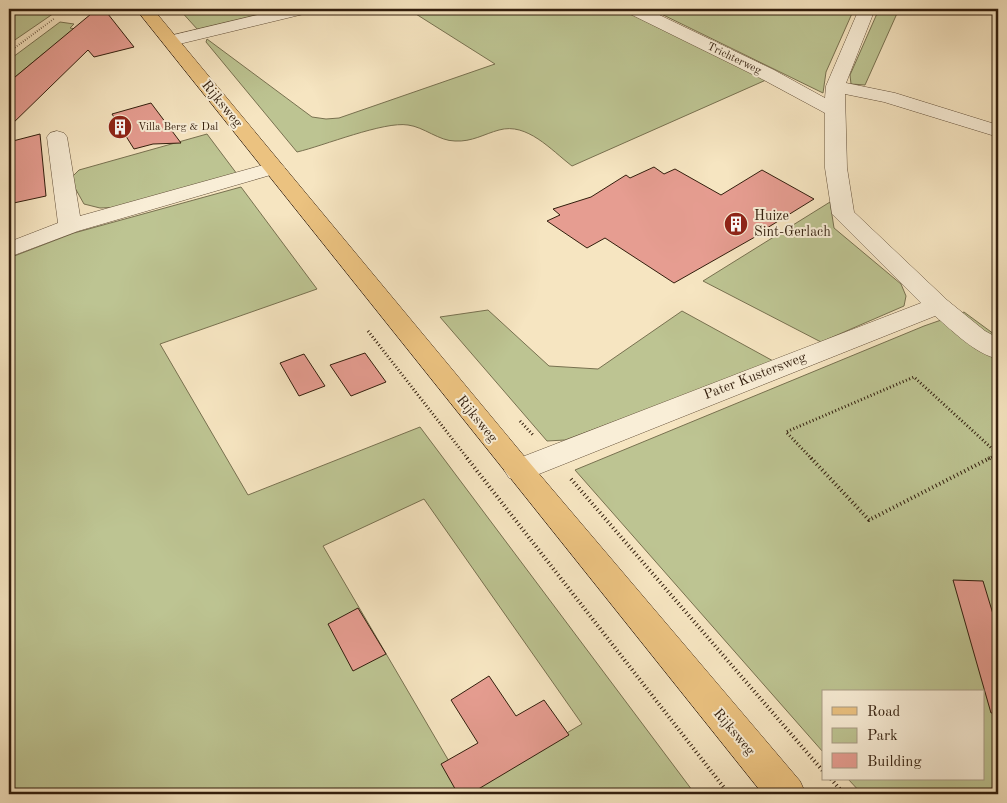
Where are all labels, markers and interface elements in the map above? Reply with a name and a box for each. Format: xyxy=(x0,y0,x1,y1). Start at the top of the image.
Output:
street label: Trichterweg xyxy=(705,41,763,77)
street label: Rijksweg xyxy=(199,78,245,130)
building icon: Villa Berg & Dal xyxy=(107,114,133,140)
place label: Villa Berg & Dal xyxy=(138,122,218,133)
place label: Huize Sint-Gerlach xyxy=(754,209,831,239)
building icon: Huize Sint-Gerlach xyxy=(723,211,749,237)
street label: Pater Kustersweg xyxy=(702,350,808,402)
street label: Rijksweg xyxy=(454,393,500,445)
legend xyxy=(822,690,984,780)
text: Road xyxy=(867,705,901,720)
street label: Rijksweg xyxy=(711,706,758,758)
text: Park xyxy=(867,729,898,744)
text: Building xyxy=(867,755,922,770)

